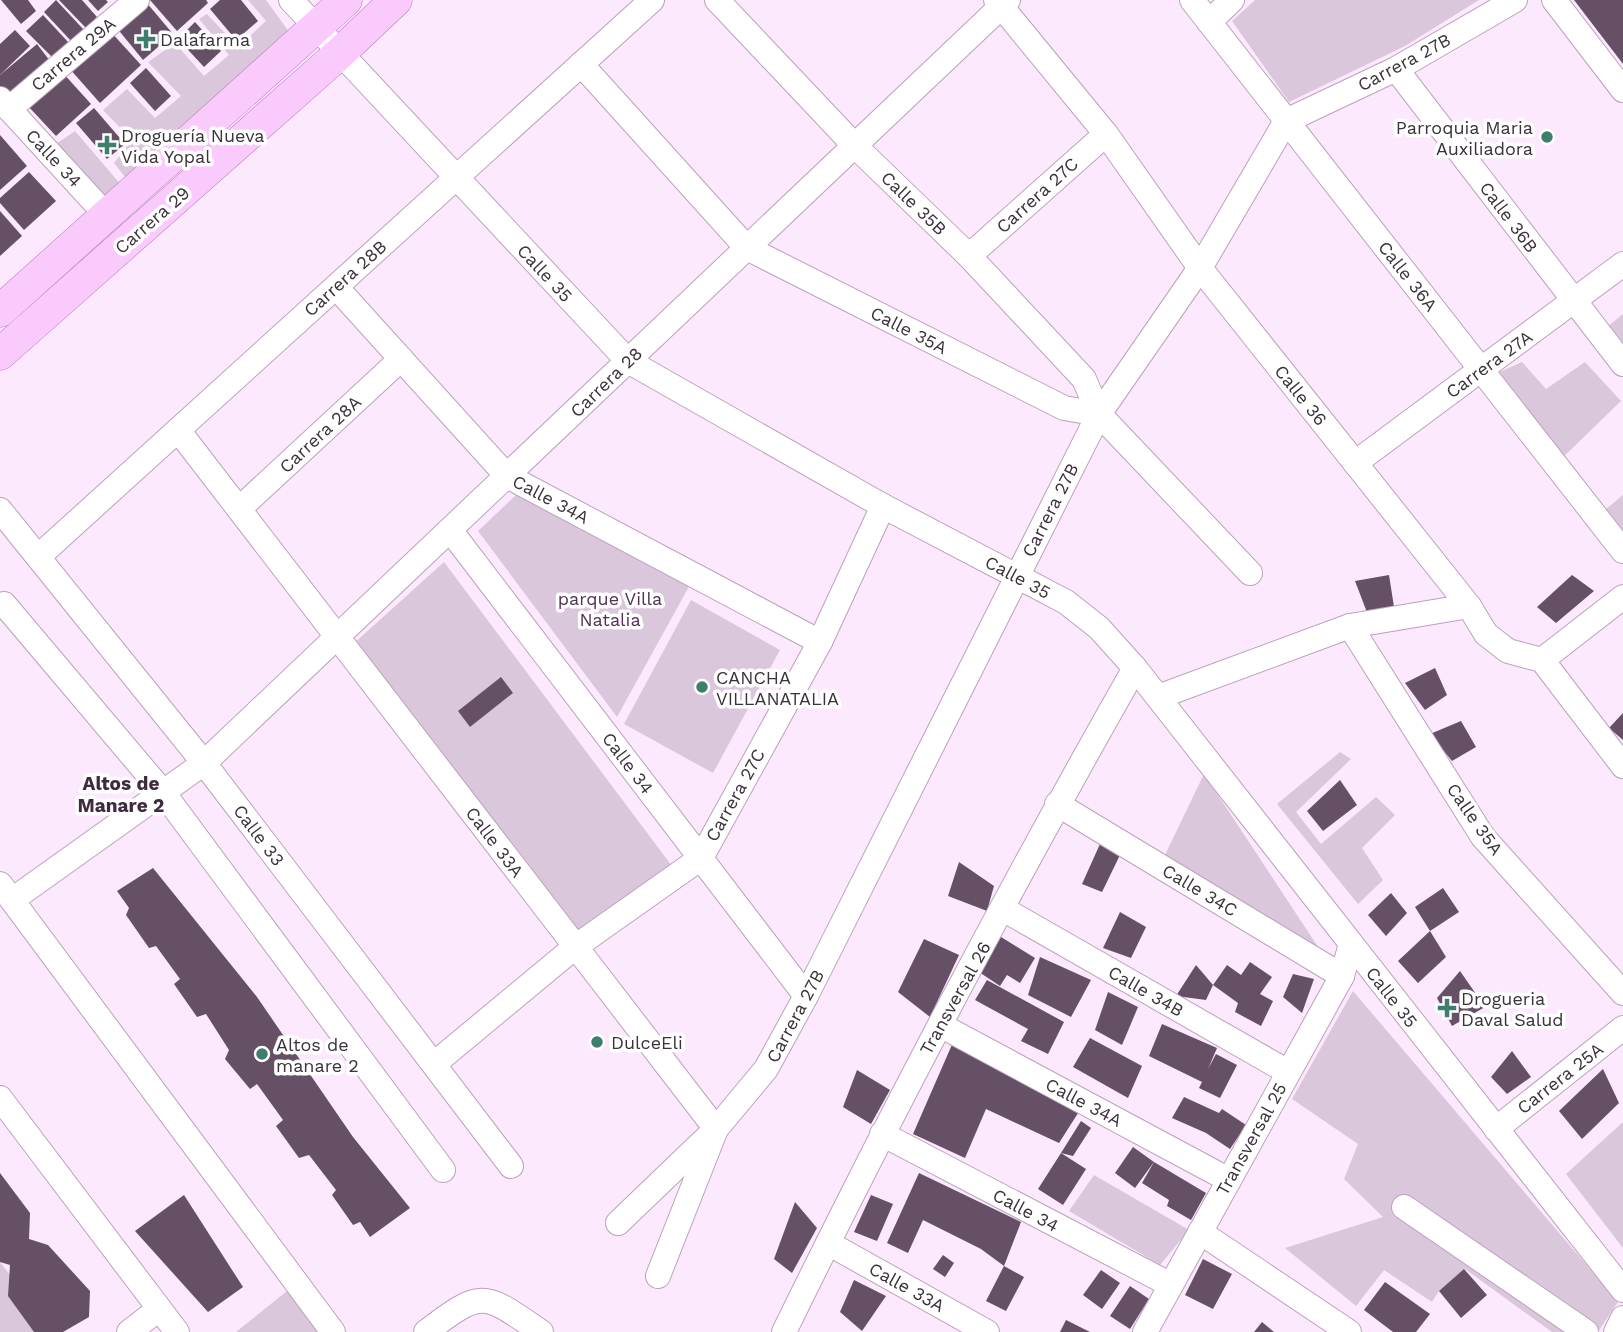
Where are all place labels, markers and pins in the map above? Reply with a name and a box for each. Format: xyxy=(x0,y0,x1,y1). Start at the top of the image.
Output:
place label: Dalafarma xyxy=(160,29,250,50)
marker: Dalafarma xyxy=(138,31,154,47)
place label: Parroquia Maria Auxiliadora xyxy=(1396,117,1533,159)
place label: Droguería Nueva Vida Yopal xyxy=(121,125,264,167)
marker: Parroquia Maria Auxiliadora xyxy=(1539,129,1555,145)
marker: Droguería Nueva Vida Yopal xyxy=(99,137,115,153)
place label: CANCHA VILLANATALIA xyxy=(716,667,839,709)
marker: CANCHA VILLANATALIA xyxy=(694,679,710,695)
place label: Drogueria Daval Salud xyxy=(1461,988,1564,1030)
marker: Drogueria Daval Salud xyxy=(1439,1000,1455,1016)
place label: DulceEli xyxy=(611,1032,683,1053)
place label: Altos de manare 2 xyxy=(276,1034,359,1076)
marker: DulceEli xyxy=(589,1034,605,1050)
marker: Altos de manare 2 xyxy=(254,1046,270,1062)

